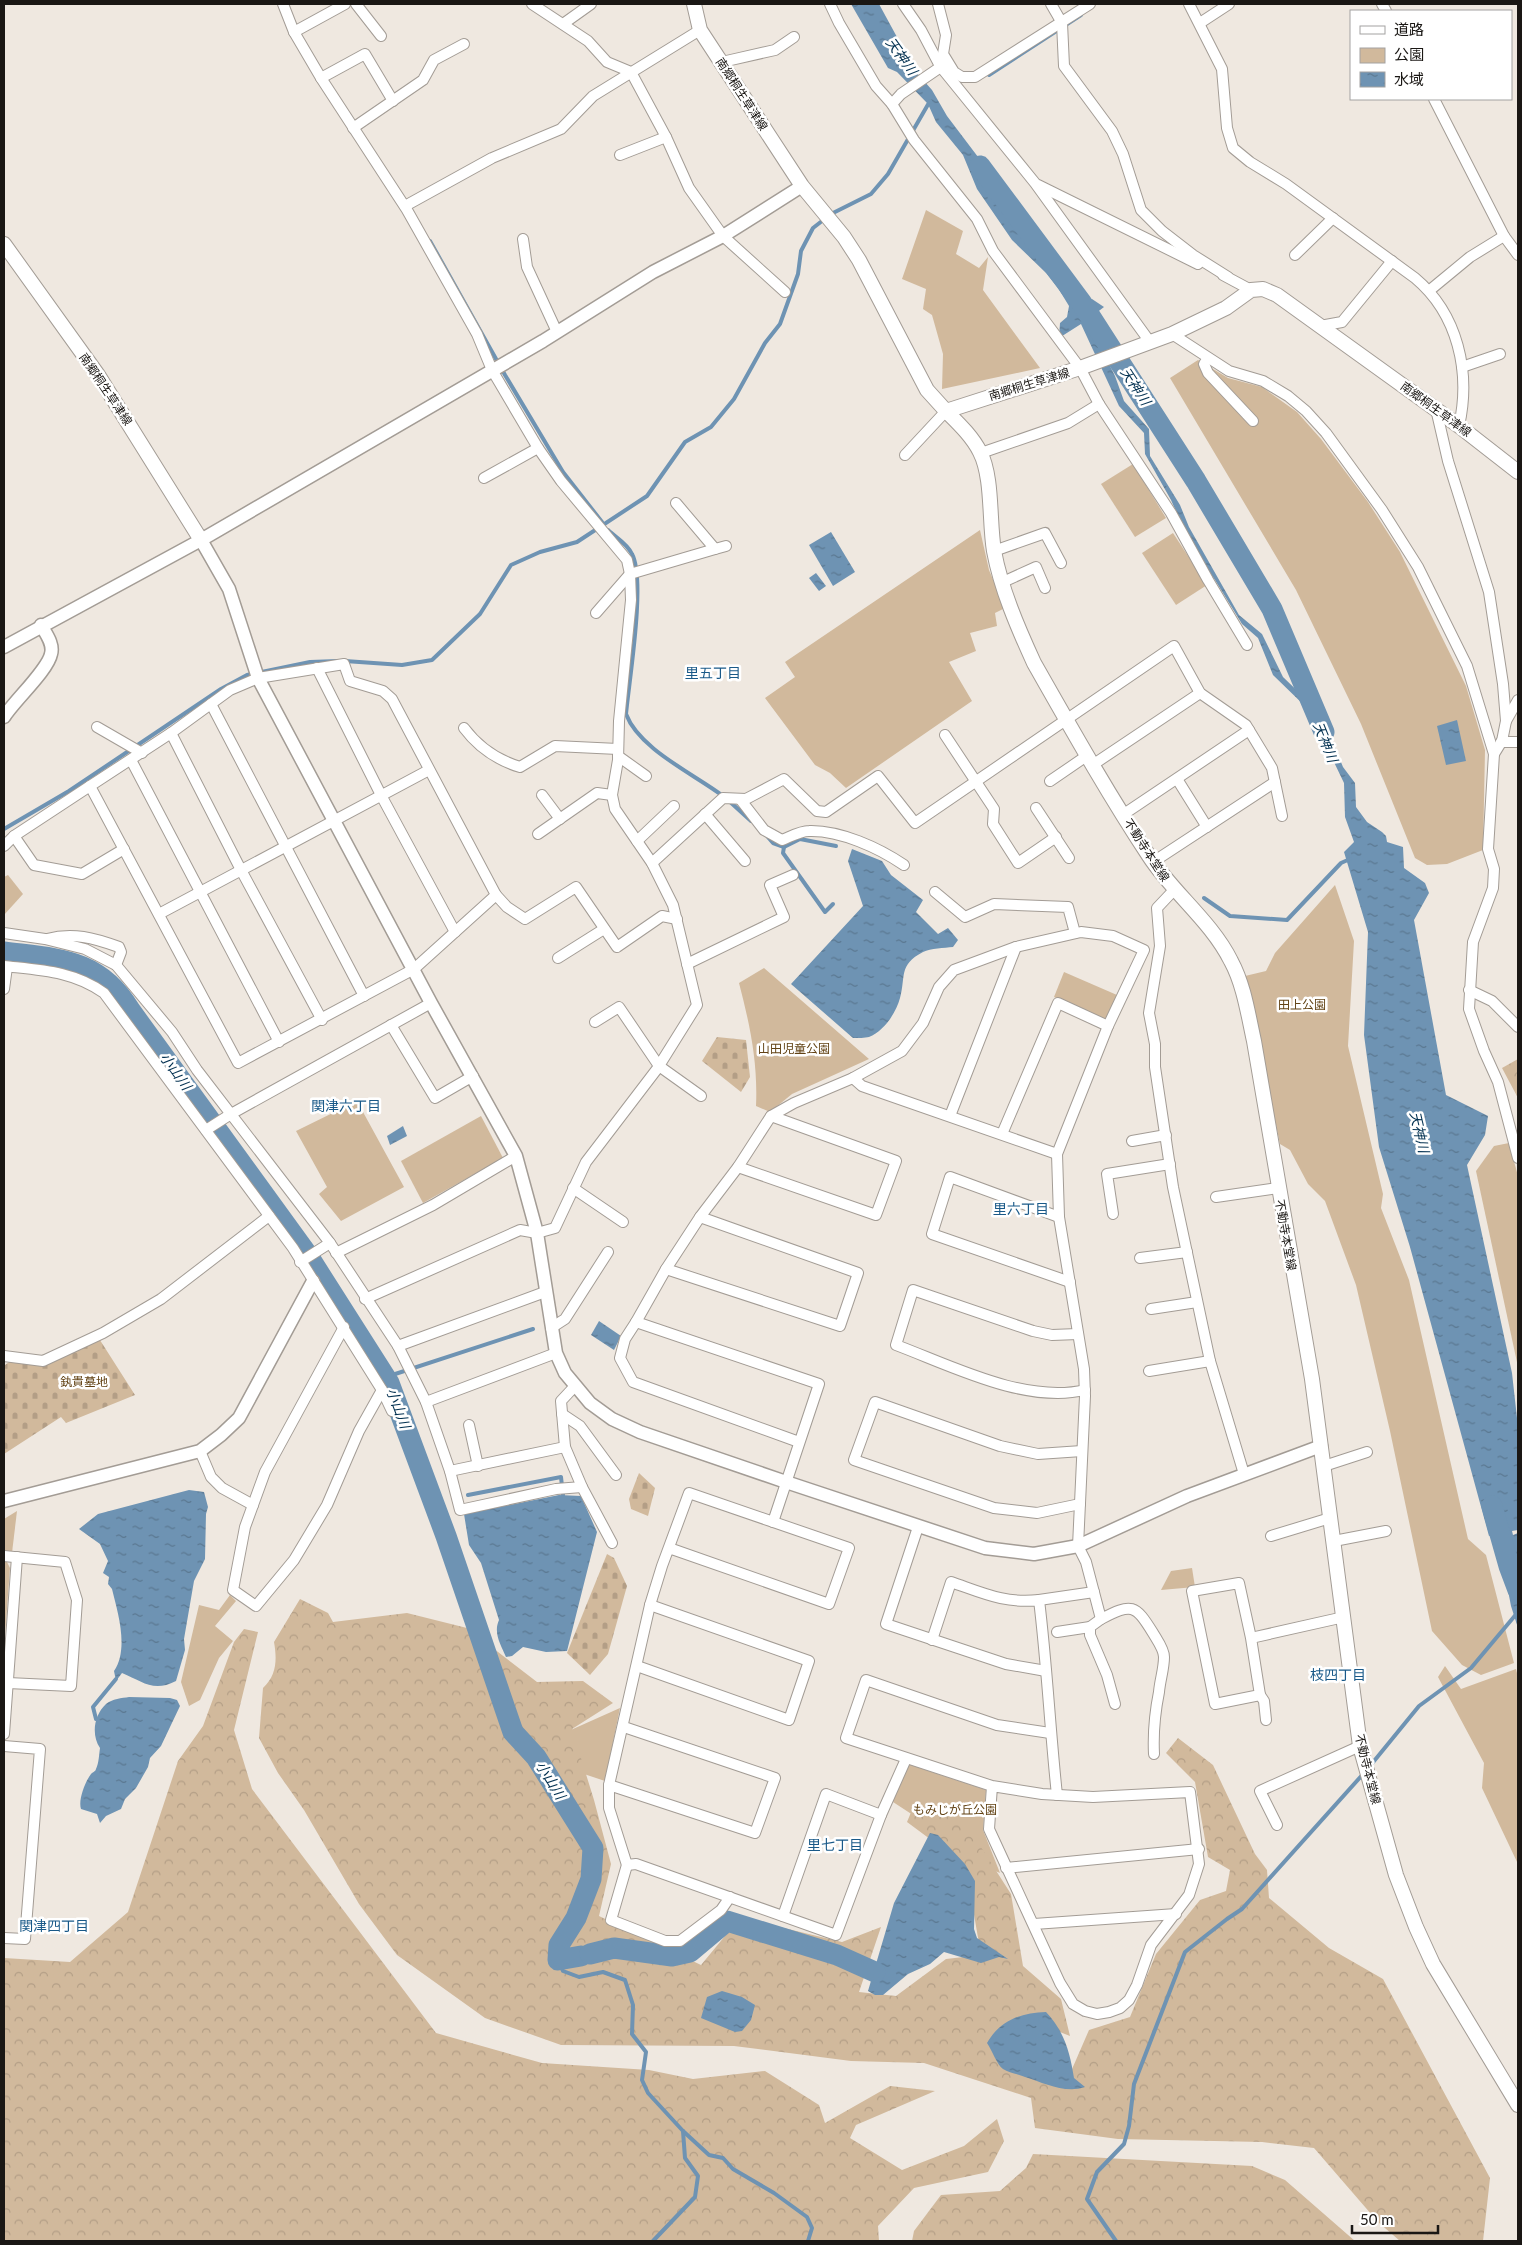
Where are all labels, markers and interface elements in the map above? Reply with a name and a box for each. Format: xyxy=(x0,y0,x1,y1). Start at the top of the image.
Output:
legend xyxy=(1350,10,1512,100)
text: 道路 xyxy=(1394,20,1424,38)
water label: 天神川 xyxy=(883,34,922,80)
text: 公園 xyxy=(1394,45,1424,63)
street label: 南郷桐生草津線 xyxy=(713,55,771,133)
text: 水域 xyxy=(1394,70,1424,88)
street label: 南郷桐生草津線 xyxy=(76,350,136,428)
water label: 天神川 xyxy=(1117,364,1156,410)
street label: 南郷桐生草津線 xyxy=(987,365,1071,403)
street label: 南郷桐生草津線 xyxy=(1398,378,1474,440)
district label: 里五丁目 xyxy=(685,664,741,681)
water label: 天神川 xyxy=(1310,719,1342,767)
street label: 不動寺本堂線 xyxy=(1121,816,1173,884)
park label: 田上公園 xyxy=(1278,997,1326,1012)
park label: 山田児童公園 xyxy=(758,1041,830,1056)
water label: 小山川 xyxy=(157,1049,196,1095)
district label: 関津六丁目 xyxy=(311,1097,381,1114)
water label: 天神川 xyxy=(1407,1110,1433,1156)
street label: 不動寺本堂線 xyxy=(1272,1198,1300,1272)
district label: 里六丁目 xyxy=(993,1200,1049,1217)
park label: 釻貴墓地 xyxy=(60,1374,108,1389)
water label: 小山川 xyxy=(384,1385,415,1433)
district label: 枝四丁目 xyxy=(1310,1666,1366,1683)
street label: 不動寺本堂線 xyxy=(1352,1732,1384,1806)
water label: 小山川 xyxy=(533,1758,570,1804)
park label: もみじが丘公園 xyxy=(913,1802,997,1817)
district label: 里七丁目 xyxy=(807,1836,863,1853)
district label: 関津四丁目 xyxy=(19,1917,89,1934)
scale bar xyxy=(1352,2202,1438,2234)
text: 50 m xyxy=(1360,2210,1394,2228)

